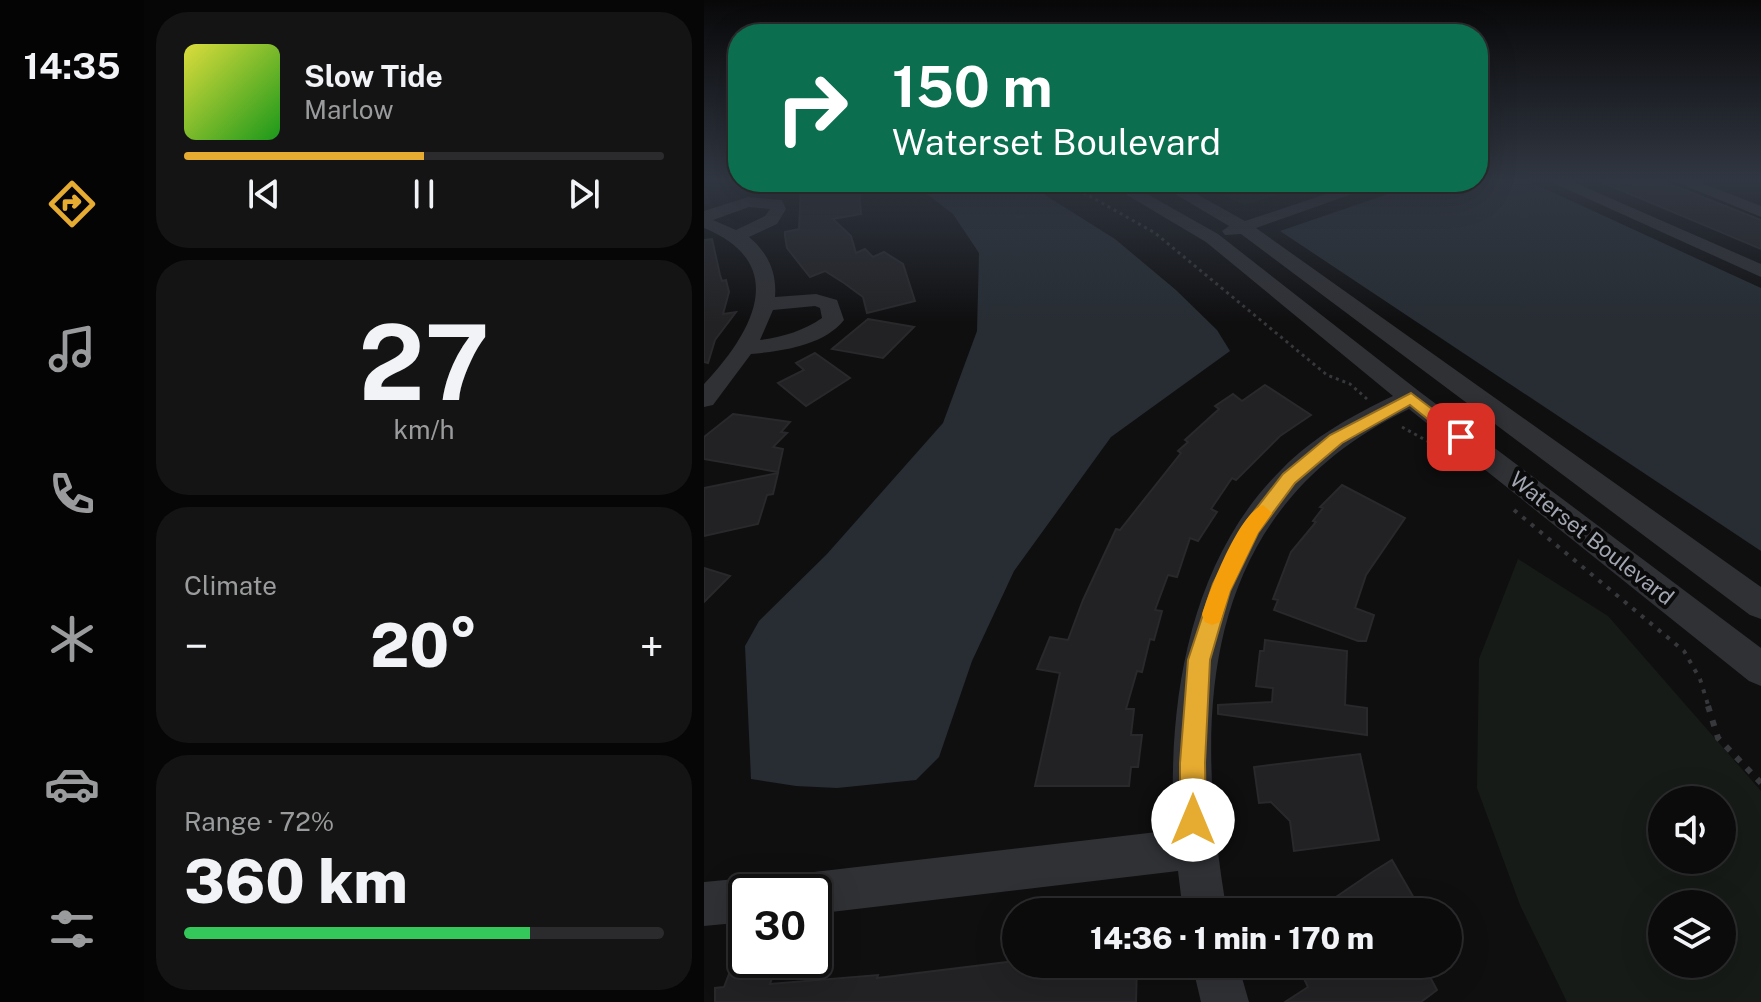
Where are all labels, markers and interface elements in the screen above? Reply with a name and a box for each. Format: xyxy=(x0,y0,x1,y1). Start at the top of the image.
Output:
text: 14:35 xyxy=(24,45,120,87)
text: 150 m xyxy=(892,54,1053,120)
icon: right xyxy=(760,56,864,160)
text: Slow Tide xyxy=(304,58,443,94)
text: Marlow xyxy=(304,94,394,125)
text: Waterset Boulevard xyxy=(892,121,1221,163)
icon: previous xyxy=(242,172,286,216)
icon: pause xyxy=(402,172,446,216)
icon: next xyxy=(562,172,606,216)
icon: directions xyxy=(44,176,100,232)
text: 27 xyxy=(358,301,490,423)
icon: music xyxy=(44,321,100,377)
pin xyxy=(1427,403,1495,471)
text: km/h xyxy=(393,414,455,445)
icon: arrive xyxy=(1439,415,1483,459)
icon: phone xyxy=(44,466,100,522)
street label: Waterset Boulevard xyxy=(1505,466,1679,610)
text: Climate xyxy=(184,570,277,601)
text: 20° xyxy=(370,610,478,681)
icon: climate xyxy=(44,611,100,667)
text: − xyxy=(184,620,208,672)
text: + xyxy=(640,620,664,672)
icon: car xyxy=(44,756,100,812)
position arrow xyxy=(1151,778,1235,862)
map controls xyxy=(1648,786,1736,978)
button: sound xyxy=(1648,786,1736,874)
text: Range · 72% xyxy=(184,806,334,837)
text: 360 km xyxy=(184,846,408,917)
speed limit sign: 30 xyxy=(728,874,832,978)
button: layers xyxy=(1648,890,1736,978)
icon: filters xyxy=(44,901,100,957)
text: 14:36 · 1 min · 170 m xyxy=(1090,920,1374,956)

